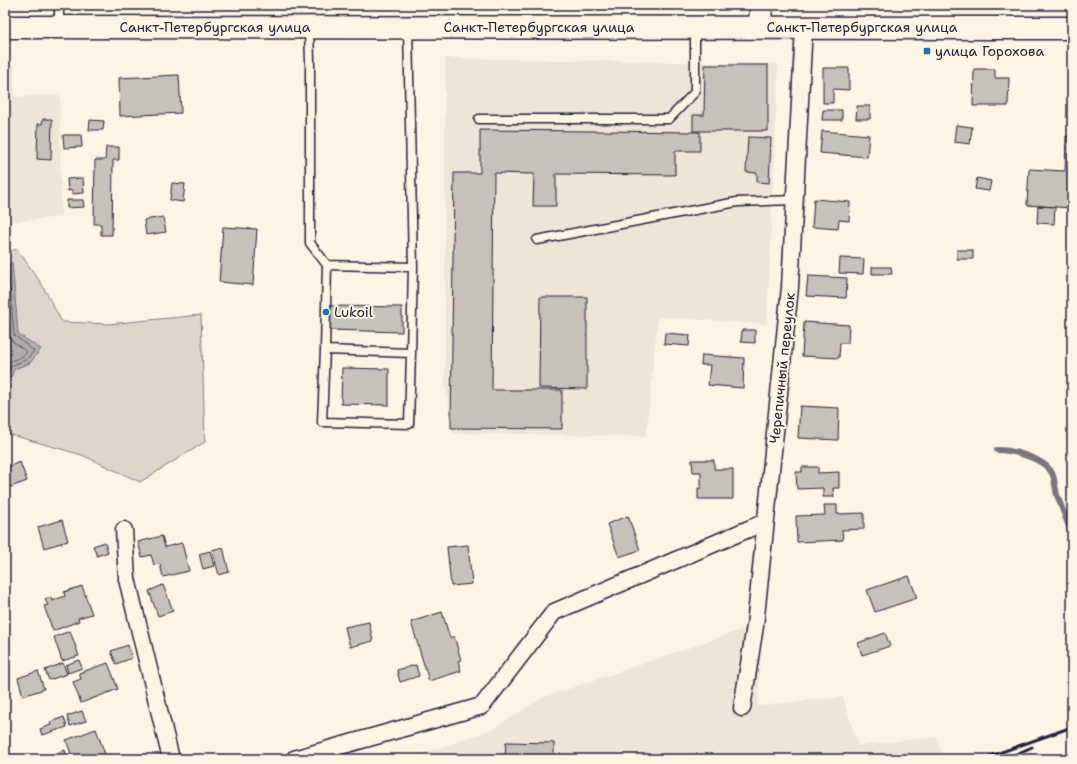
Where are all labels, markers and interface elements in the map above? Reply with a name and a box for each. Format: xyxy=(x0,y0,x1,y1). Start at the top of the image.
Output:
street label: Санкт-Петербургская улица xyxy=(120,18,311,36)
street label: Санкт-Петербургская улица xyxy=(444,18,635,36)
street label: Санкт-Петербургская улица xyxy=(767,18,958,36)
place label: улица Горохова xyxy=(935,42,1044,60)
marker: улица Горохова xyxy=(922,46,932,56)
street label: Черепичный переулок xyxy=(765,291,799,444)
place label: Lukoil xyxy=(334,303,374,321)
marker: Lukoil xyxy=(321,307,331,317)

